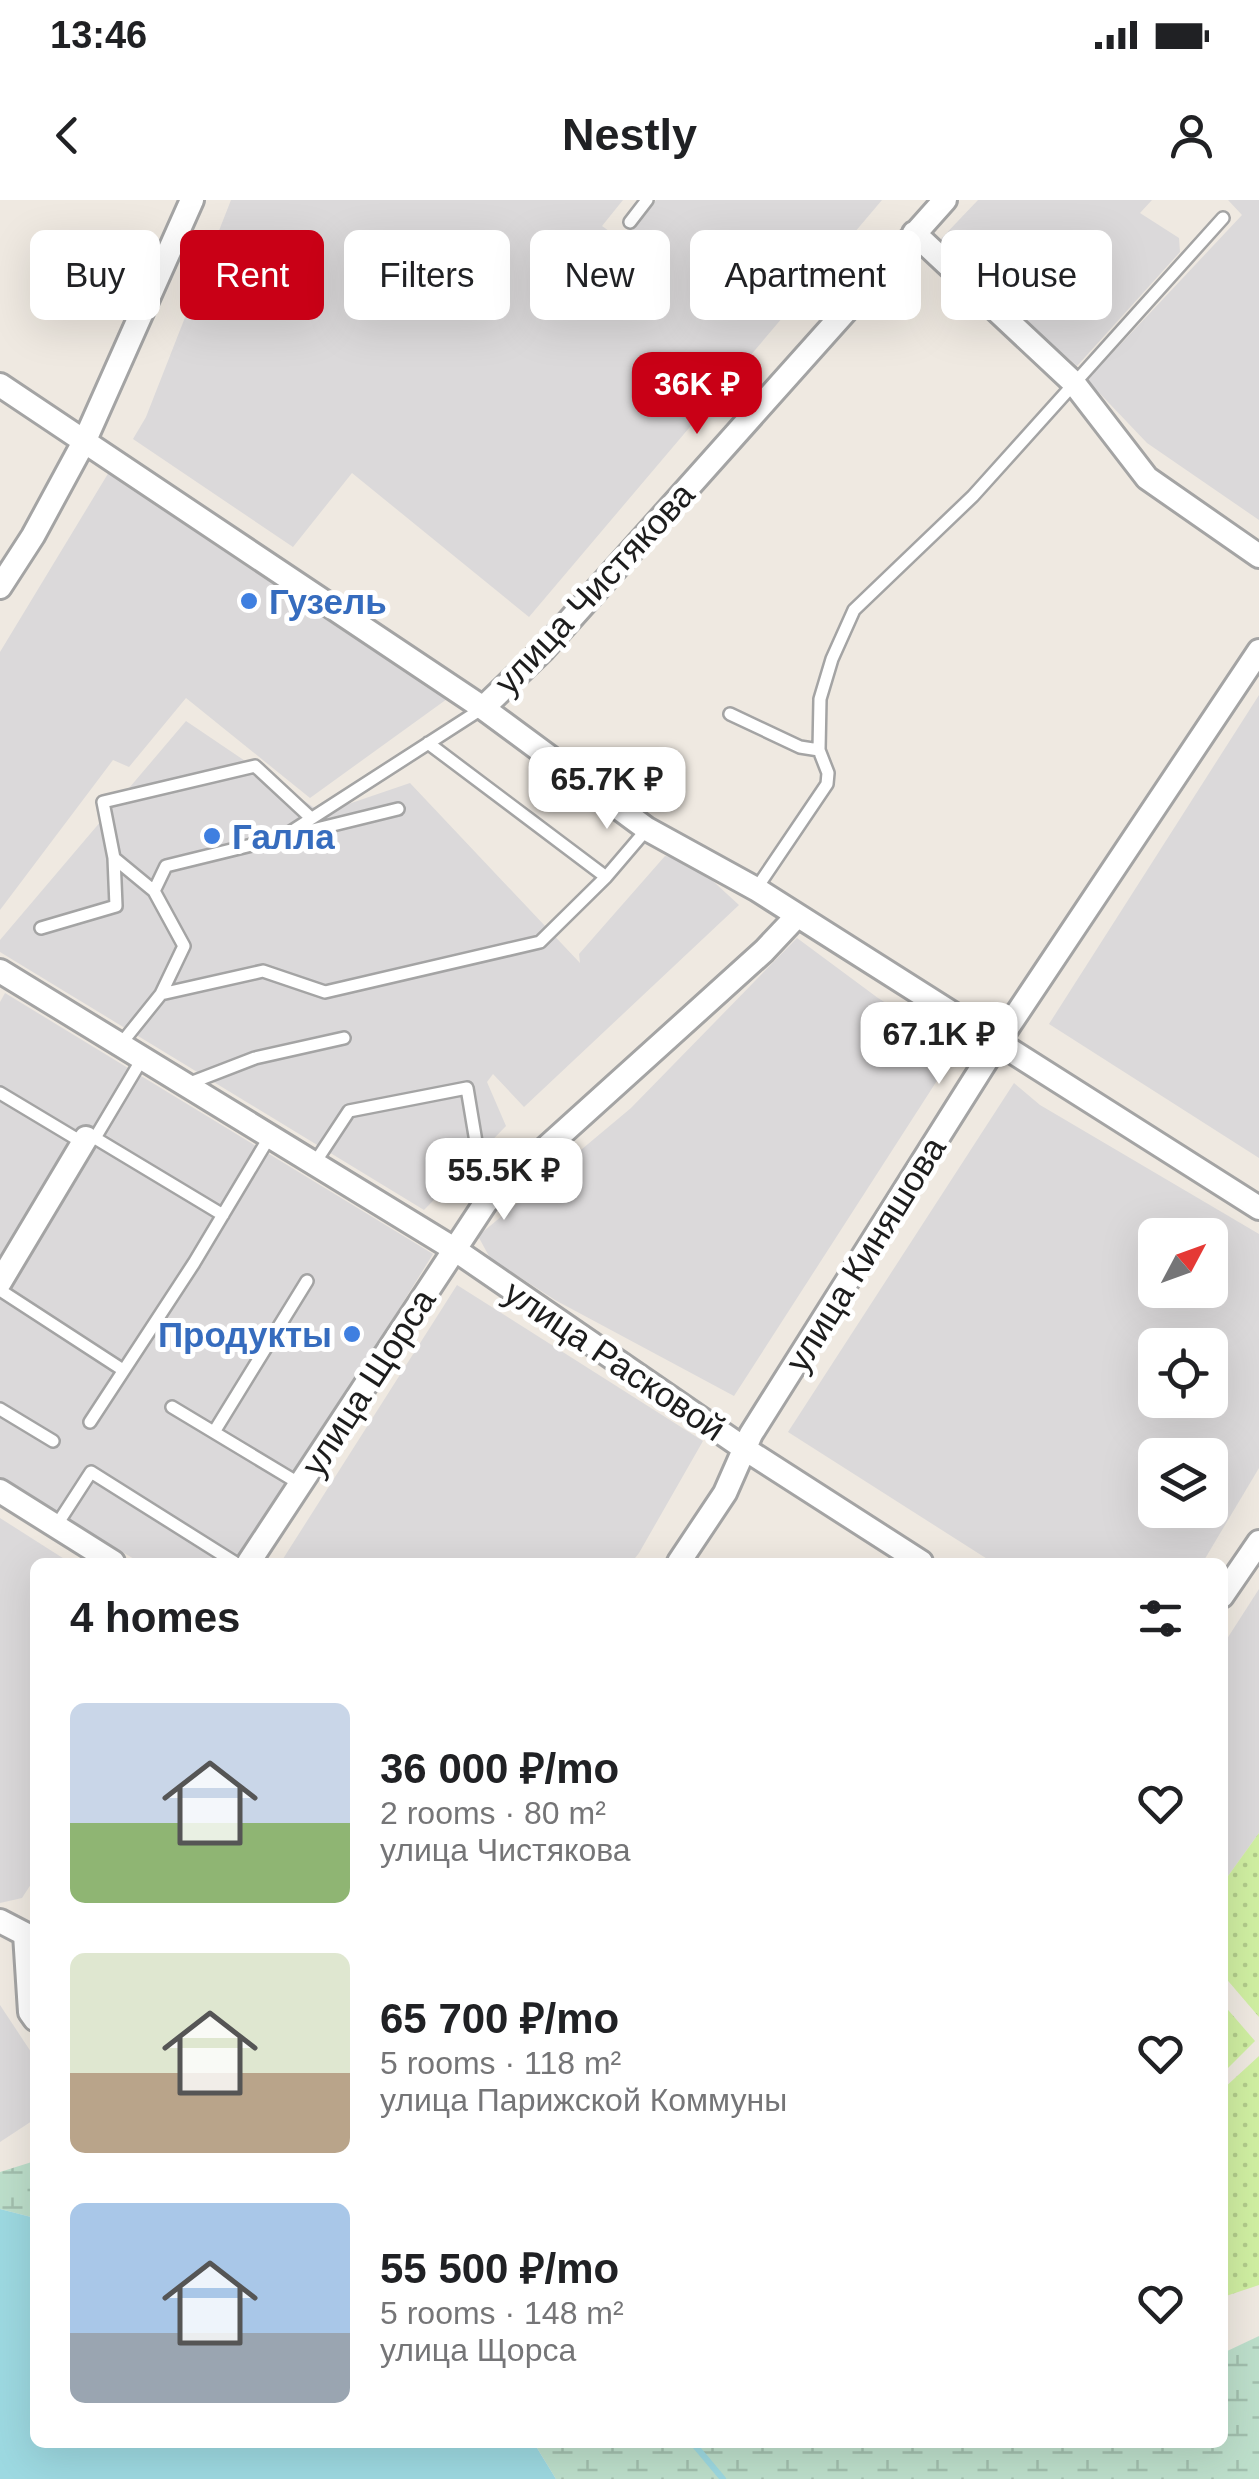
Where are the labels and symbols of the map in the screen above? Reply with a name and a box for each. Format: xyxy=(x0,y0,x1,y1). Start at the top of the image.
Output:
pin: 36K ₽ xyxy=(627,352,767,437)
street label: улица Чистякова xyxy=(486,474,702,702)
place label: Гузель xyxy=(269,582,387,621)
marker: Гузель xyxy=(238,590,260,612)
pin: 65.7K ₽ xyxy=(515,747,699,832)
place label: Галла xyxy=(232,817,335,856)
marker: Галла xyxy=(201,825,223,847)
pin: 67.1K ₽ xyxy=(847,1002,1031,1087)
street label: улица Киняшова xyxy=(777,1129,953,1379)
pin: 55.5K ₽ xyxy=(412,1138,596,1223)
north arrow xyxy=(1138,1218,1228,1308)
street label: улица Расковой xyxy=(497,1272,733,1448)
street label: улица Щорса xyxy=(293,1281,443,1483)
place label: Продукты xyxy=(158,1315,332,1354)
marker: Продукты xyxy=(341,1323,363,1345)

